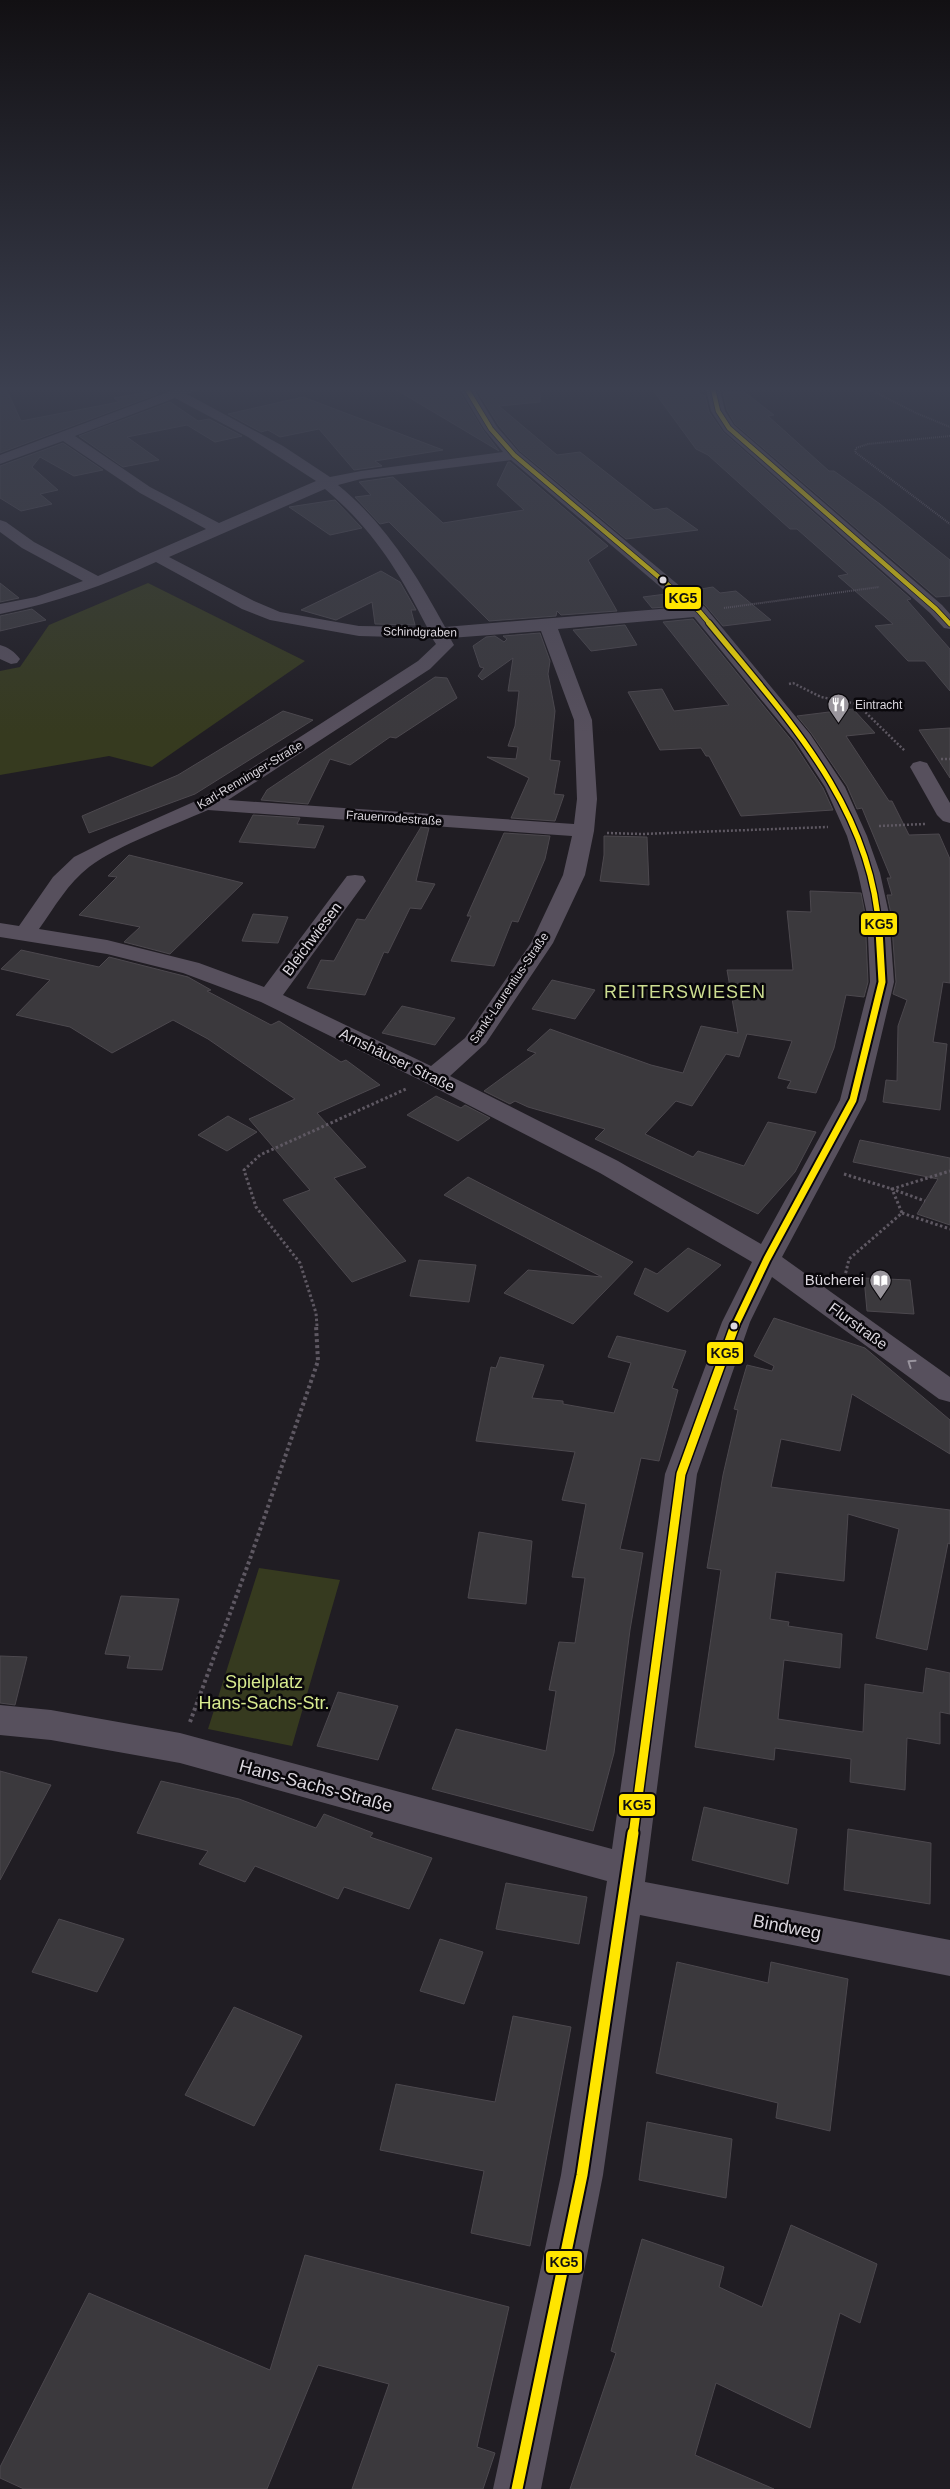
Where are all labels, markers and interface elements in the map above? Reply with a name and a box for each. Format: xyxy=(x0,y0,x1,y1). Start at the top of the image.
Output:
unlabelled marker xyxy=(658,575,668,585)
line badge: KG5 xyxy=(664,586,702,610)
text: KG5 xyxy=(669,590,698,606)
street label: Schindgraben xyxy=(383,624,457,640)
restaurant icon: Eintracht xyxy=(827,693,851,724)
place label: Eintracht xyxy=(855,698,903,712)
street label: Karl-Renninger-Straße xyxy=(195,738,306,812)
street label: Frauenrodestraße xyxy=(346,808,443,828)
street label: Bleichwiesen xyxy=(278,899,345,979)
line badge: KG5 xyxy=(860,912,898,936)
text: KG5 xyxy=(865,916,894,932)
street label: Sankt-Laurentius-Straße xyxy=(467,930,552,1046)
district label: REITERSWIESEN xyxy=(604,982,766,1002)
street label: Arnshäuser Straße xyxy=(337,1024,458,1095)
library icon: Bücherei xyxy=(868,1268,892,1299)
place label: Bücherei xyxy=(805,1271,864,1288)
street label: Flurstraße xyxy=(826,1299,891,1353)
unlabelled marker xyxy=(729,1321,739,1331)
line badge: KG5 xyxy=(706,1341,744,1365)
text: KG5 xyxy=(711,1345,740,1361)
one-way arrow xyxy=(907,1360,917,1369)
park label: Spielplatz Hans-Sachs-Str. xyxy=(198,1672,330,1713)
street label: Hans-Sachs-Straße xyxy=(237,1756,395,1816)
line badge: KG5 xyxy=(618,1793,656,1817)
text: KG5 xyxy=(623,1797,652,1813)
street label: Bindweg xyxy=(751,1911,823,1943)
line badge: KG5 xyxy=(545,2250,583,2274)
text: KG5 xyxy=(550,2254,579,2270)

